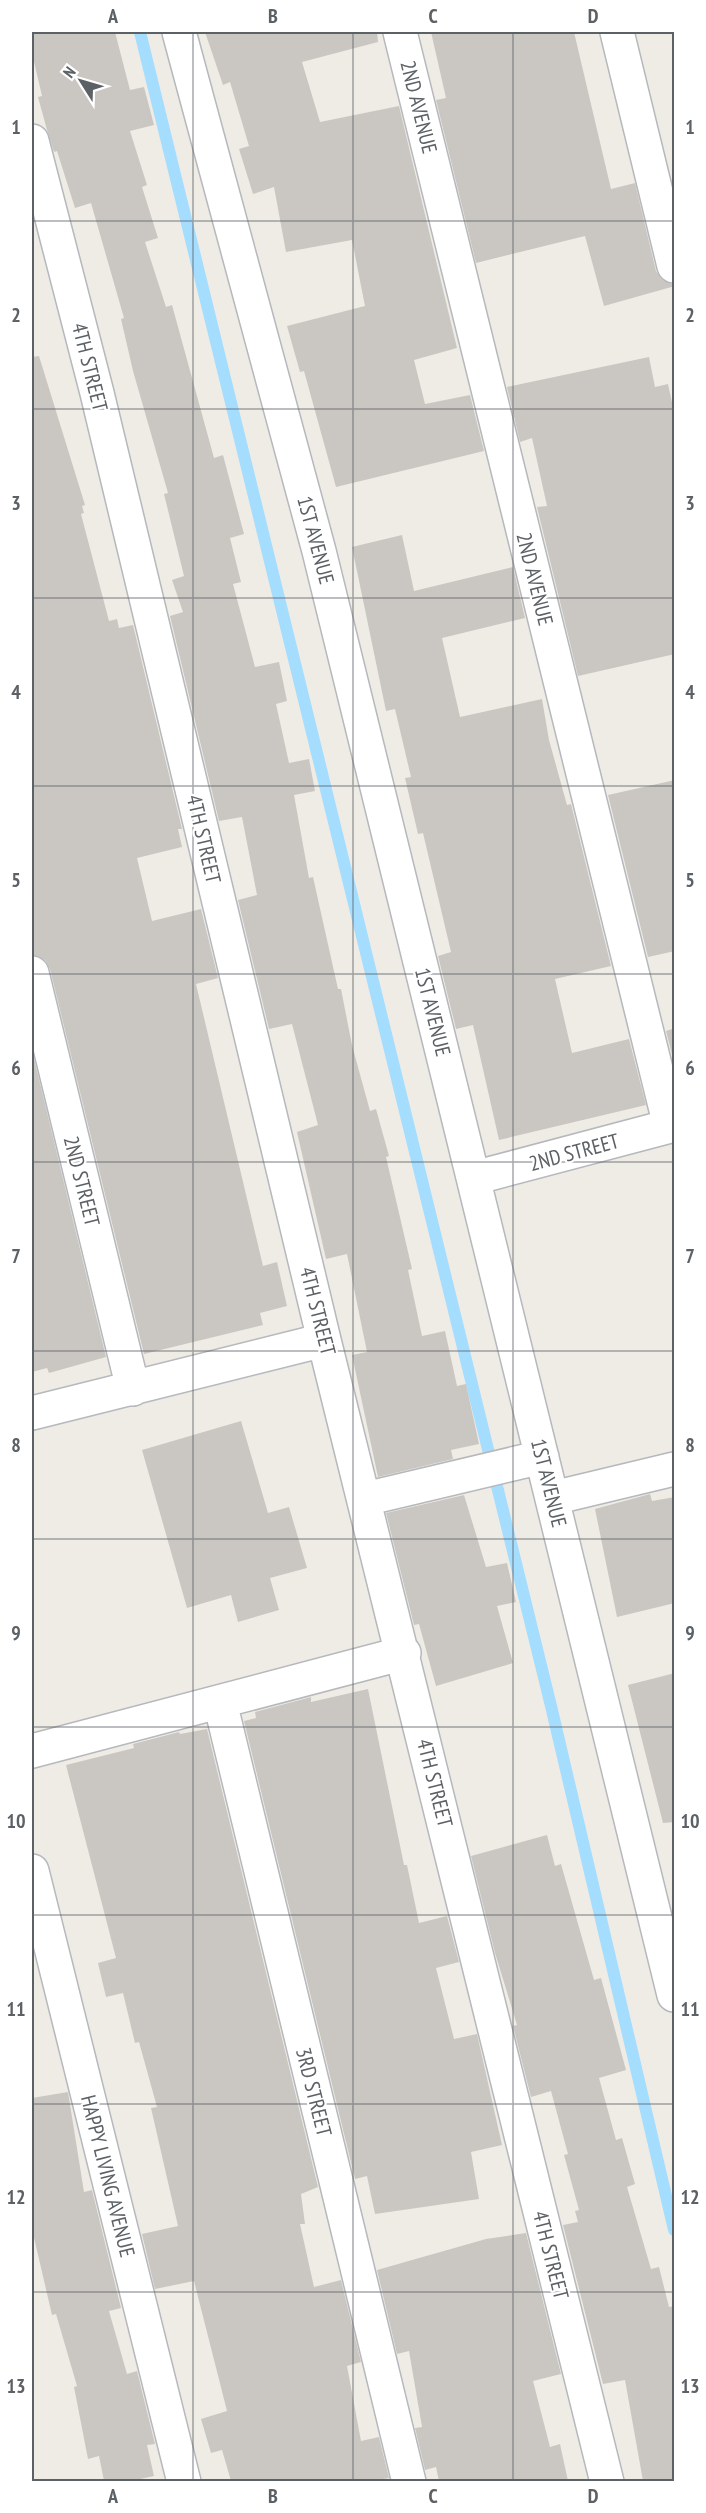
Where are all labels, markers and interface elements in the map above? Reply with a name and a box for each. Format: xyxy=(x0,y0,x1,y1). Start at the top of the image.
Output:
text: A xyxy=(107,3,119,29)
text: B xyxy=(268,3,278,29)
text: C xyxy=(428,3,438,29)
text: D xyxy=(588,3,599,29)
north arrow xyxy=(51,51,111,111)
street label: 2ND AVENUE xyxy=(394,58,444,156)
text: N xyxy=(58,63,80,81)
text: 1 xyxy=(11,114,21,140)
text: 1 xyxy=(685,114,695,140)
text: 2 xyxy=(11,302,21,328)
text: 2 xyxy=(685,302,695,328)
street label: 4TH STREET xyxy=(66,320,114,415)
text: 3 xyxy=(11,490,21,516)
text: 3 xyxy=(685,490,695,516)
street label: 1ST AVENUE xyxy=(291,493,341,587)
street label: 2ND AVENUE xyxy=(510,530,560,628)
text: 4 xyxy=(11,679,21,705)
text: 4 xyxy=(685,679,695,705)
street label: 4TH STREET xyxy=(181,792,227,887)
text: 5 xyxy=(11,867,21,893)
text: 5 xyxy=(685,867,695,893)
street label: 1ST AVENUE xyxy=(409,965,457,1059)
text: 6 xyxy=(11,1055,21,1081)
text: 6 xyxy=(685,1055,695,1081)
street label: 2ND STREET xyxy=(526,1127,623,1177)
street label: 2ND STREET xyxy=(58,1133,106,1230)
text: 7 xyxy=(11,1243,21,1269)
text: 7 xyxy=(685,1243,695,1269)
street label: 4TH STREET xyxy=(294,1264,342,1359)
text: 8 xyxy=(11,1432,21,1458)
text: 8 xyxy=(685,1432,695,1458)
street label: 1ST AVENUE xyxy=(525,1436,573,1530)
text: 9 xyxy=(11,1620,21,1646)
text: 9 xyxy=(685,1620,695,1646)
street label: 4TH STREET xyxy=(411,1736,459,1831)
text: 10 xyxy=(6,1808,26,1834)
text: 10 xyxy=(680,1808,700,1834)
text: 11 xyxy=(6,1996,26,2022)
text: 11 xyxy=(680,1996,700,2022)
street label: 3RD STREET xyxy=(290,2045,338,2140)
street label: HAPPY LIVING AVENUE xyxy=(75,2092,141,2260)
text: 12 xyxy=(6,2184,26,2210)
text: 12 xyxy=(680,2184,700,2210)
street label: 4TH STREET xyxy=(527,2208,575,2303)
text: 13 xyxy=(6,2373,26,2399)
text: 13 xyxy=(680,2373,700,2399)
text: A xyxy=(107,2483,119,2509)
text: B xyxy=(268,2483,278,2509)
text: C xyxy=(428,2483,438,2509)
text: D xyxy=(588,2483,599,2509)

